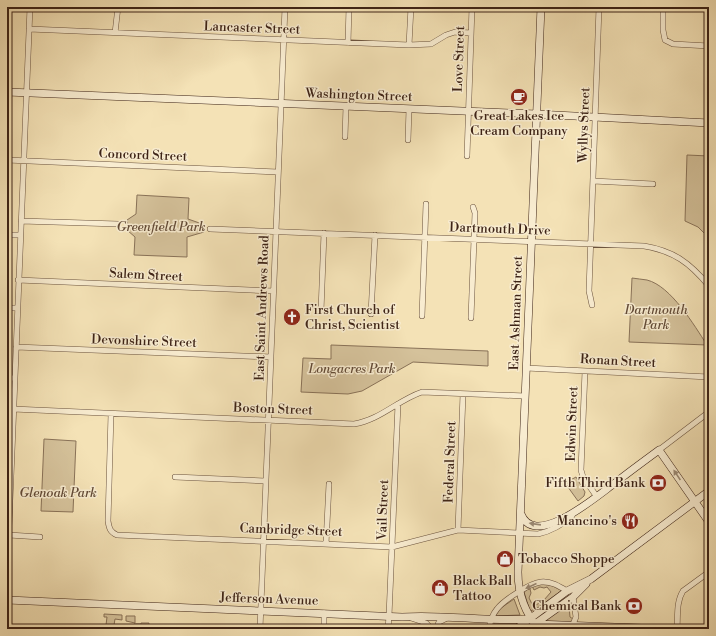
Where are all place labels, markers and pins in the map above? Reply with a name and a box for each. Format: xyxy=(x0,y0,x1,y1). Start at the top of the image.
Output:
cafe icon: Great Lakes Ice Cream Company xyxy=(509,87,529,107)
place label: Great Lakes Ice Cream Company xyxy=(470,108,568,139)
place label: First Church of Christ, Scientist xyxy=(305,302,400,333)
church icon: First Church of Christ, Scientist xyxy=(282,307,302,327)
bank icon: Fifth Third Bank xyxy=(648,473,668,493)
place label: Fifth Third Bank xyxy=(545,475,646,491)
restaurant icon: Mancino's xyxy=(620,511,640,531)
place label: Mancino's xyxy=(557,513,617,529)
shop icon: Tobacco Shoppe xyxy=(495,549,515,569)
place label: Tobacco Shoppe xyxy=(518,551,615,567)
place label: Black Ball Tattoo xyxy=(452,573,512,604)
shop icon: Black Ball Tattoo xyxy=(430,578,450,598)
bank icon: Chemical Bank xyxy=(624,596,644,616)
place label: Chemical Bank xyxy=(532,598,622,614)

